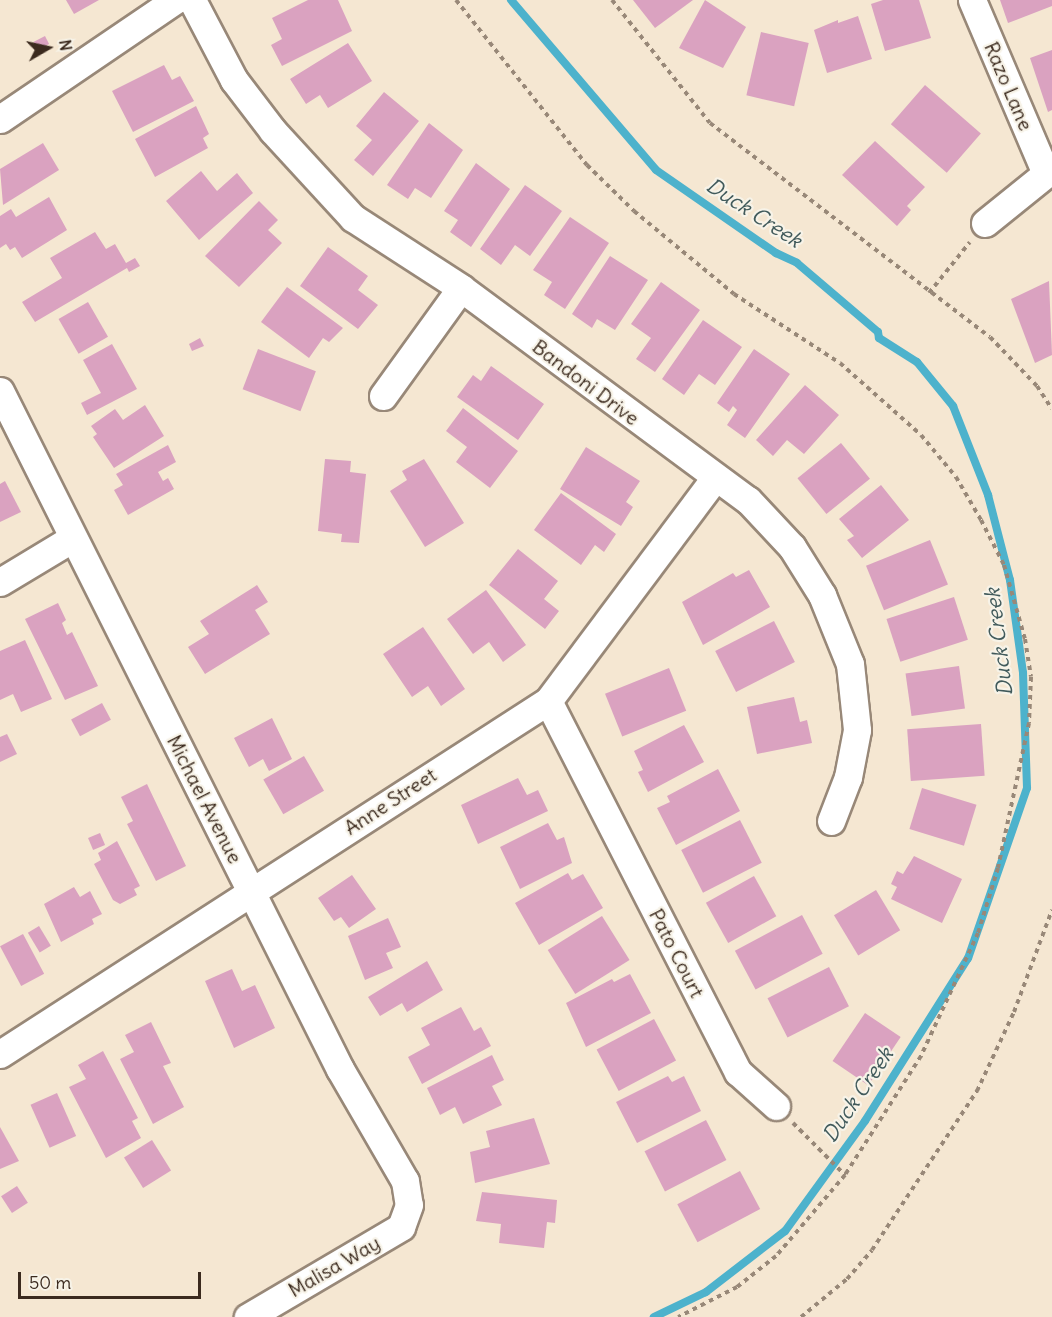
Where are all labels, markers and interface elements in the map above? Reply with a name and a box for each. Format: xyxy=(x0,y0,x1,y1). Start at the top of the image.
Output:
north arrow xyxy=(18,18,78,78)
text: N xyxy=(55,38,77,52)
street label: Razo Lane xyxy=(980,38,1038,134)
water label: Duck Creek xyxy=(702,173,806,253)
street label: Bandoni Drive xyxy=(528,334,644,430)
water label: Duck Creek xyxy=(980,587,1018,697)
street label: Michael Avenue xyxy=(162,731,248,867)
street label: Anne Street xyxy=(339,762,441,840)
street label: Pato Court xyxy=(644,905,710,1001)
water label: Duck Creek xyxy=(817,1043,899,1147)
street label: Malisa Way xyxy=(284,1230,384,1302)
scale bar xyxy=(21,1260,204,1298)
text: 50 m xyxy=(29,1271,71,1294)

